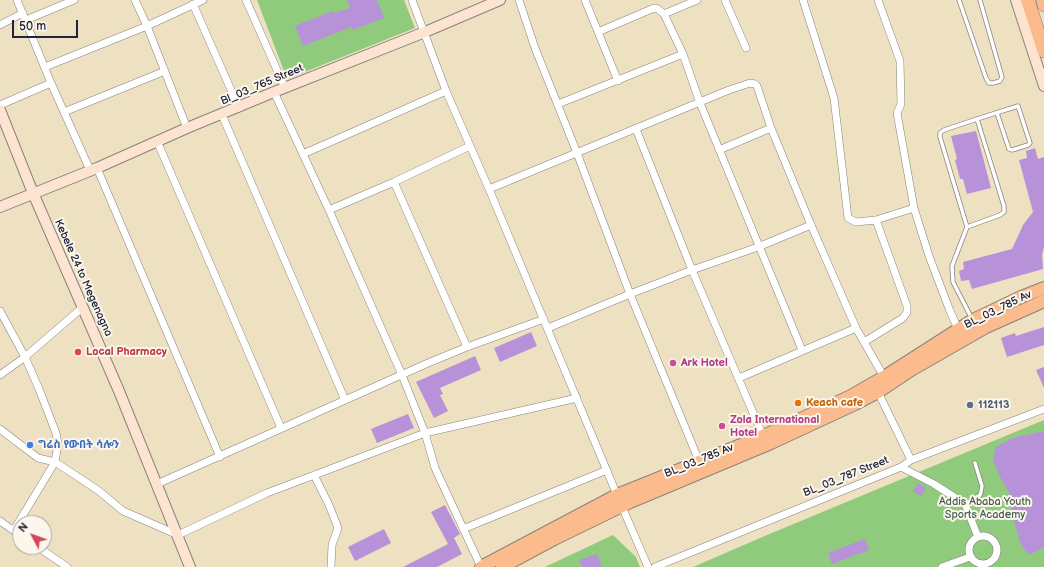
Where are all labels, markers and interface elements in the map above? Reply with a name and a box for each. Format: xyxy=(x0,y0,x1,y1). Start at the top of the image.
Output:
scale bar xyxy=(14,12,80,38)
text: 50 m xyxy=(19,19,46,34)
street label: Bl_03_765 Street xyxy=(219,62,305,108)
street label: Kebele 24 to Megenagna xyxy=(51,218,115,338)
street label: BL_03_785 Av xyxy=(962,288,1034,332)
place label: Local Pharmacy xyxy=(86,345,167,359)
marker: Local Pharmacy xyxy=(73,347,83,357)
place label: Ark Hotel xyxy=(681,356,728,370)
marker: Ark Hotel xyxy=(668,358,678,368)
place label: Keach cafe xyxy=(806,396,863,410)
marker: Keach cafe xyxy=(793,398,803,408)
place label: 112113 xyxy=(978,398,1009,412)
marker: 112113 xyxy=(965,400,975,410)
place label: Zola International Hotel xyxy=(730,413,819,439)
marker: Zola International Hotel xyxy=(717,421,727,431)
place label: ግሬስ የውበት ሳሎን xyxy=(38,438,119,452)
marker: ግሬስ የውበት ሳሎን xyxy=(25,440,35,450)
street label: BL_03_785 Av xyxy=(662,441,736,481)
street label: BL_03_787 Street xyxy=(801,454,891,500)
park label: Addis Ababa Youth Sports Academy xyxy=(939,495,1031,521)
north arrow xyxy=(12,515,52,555)
text: N xyxy=(16,520,31,535)

